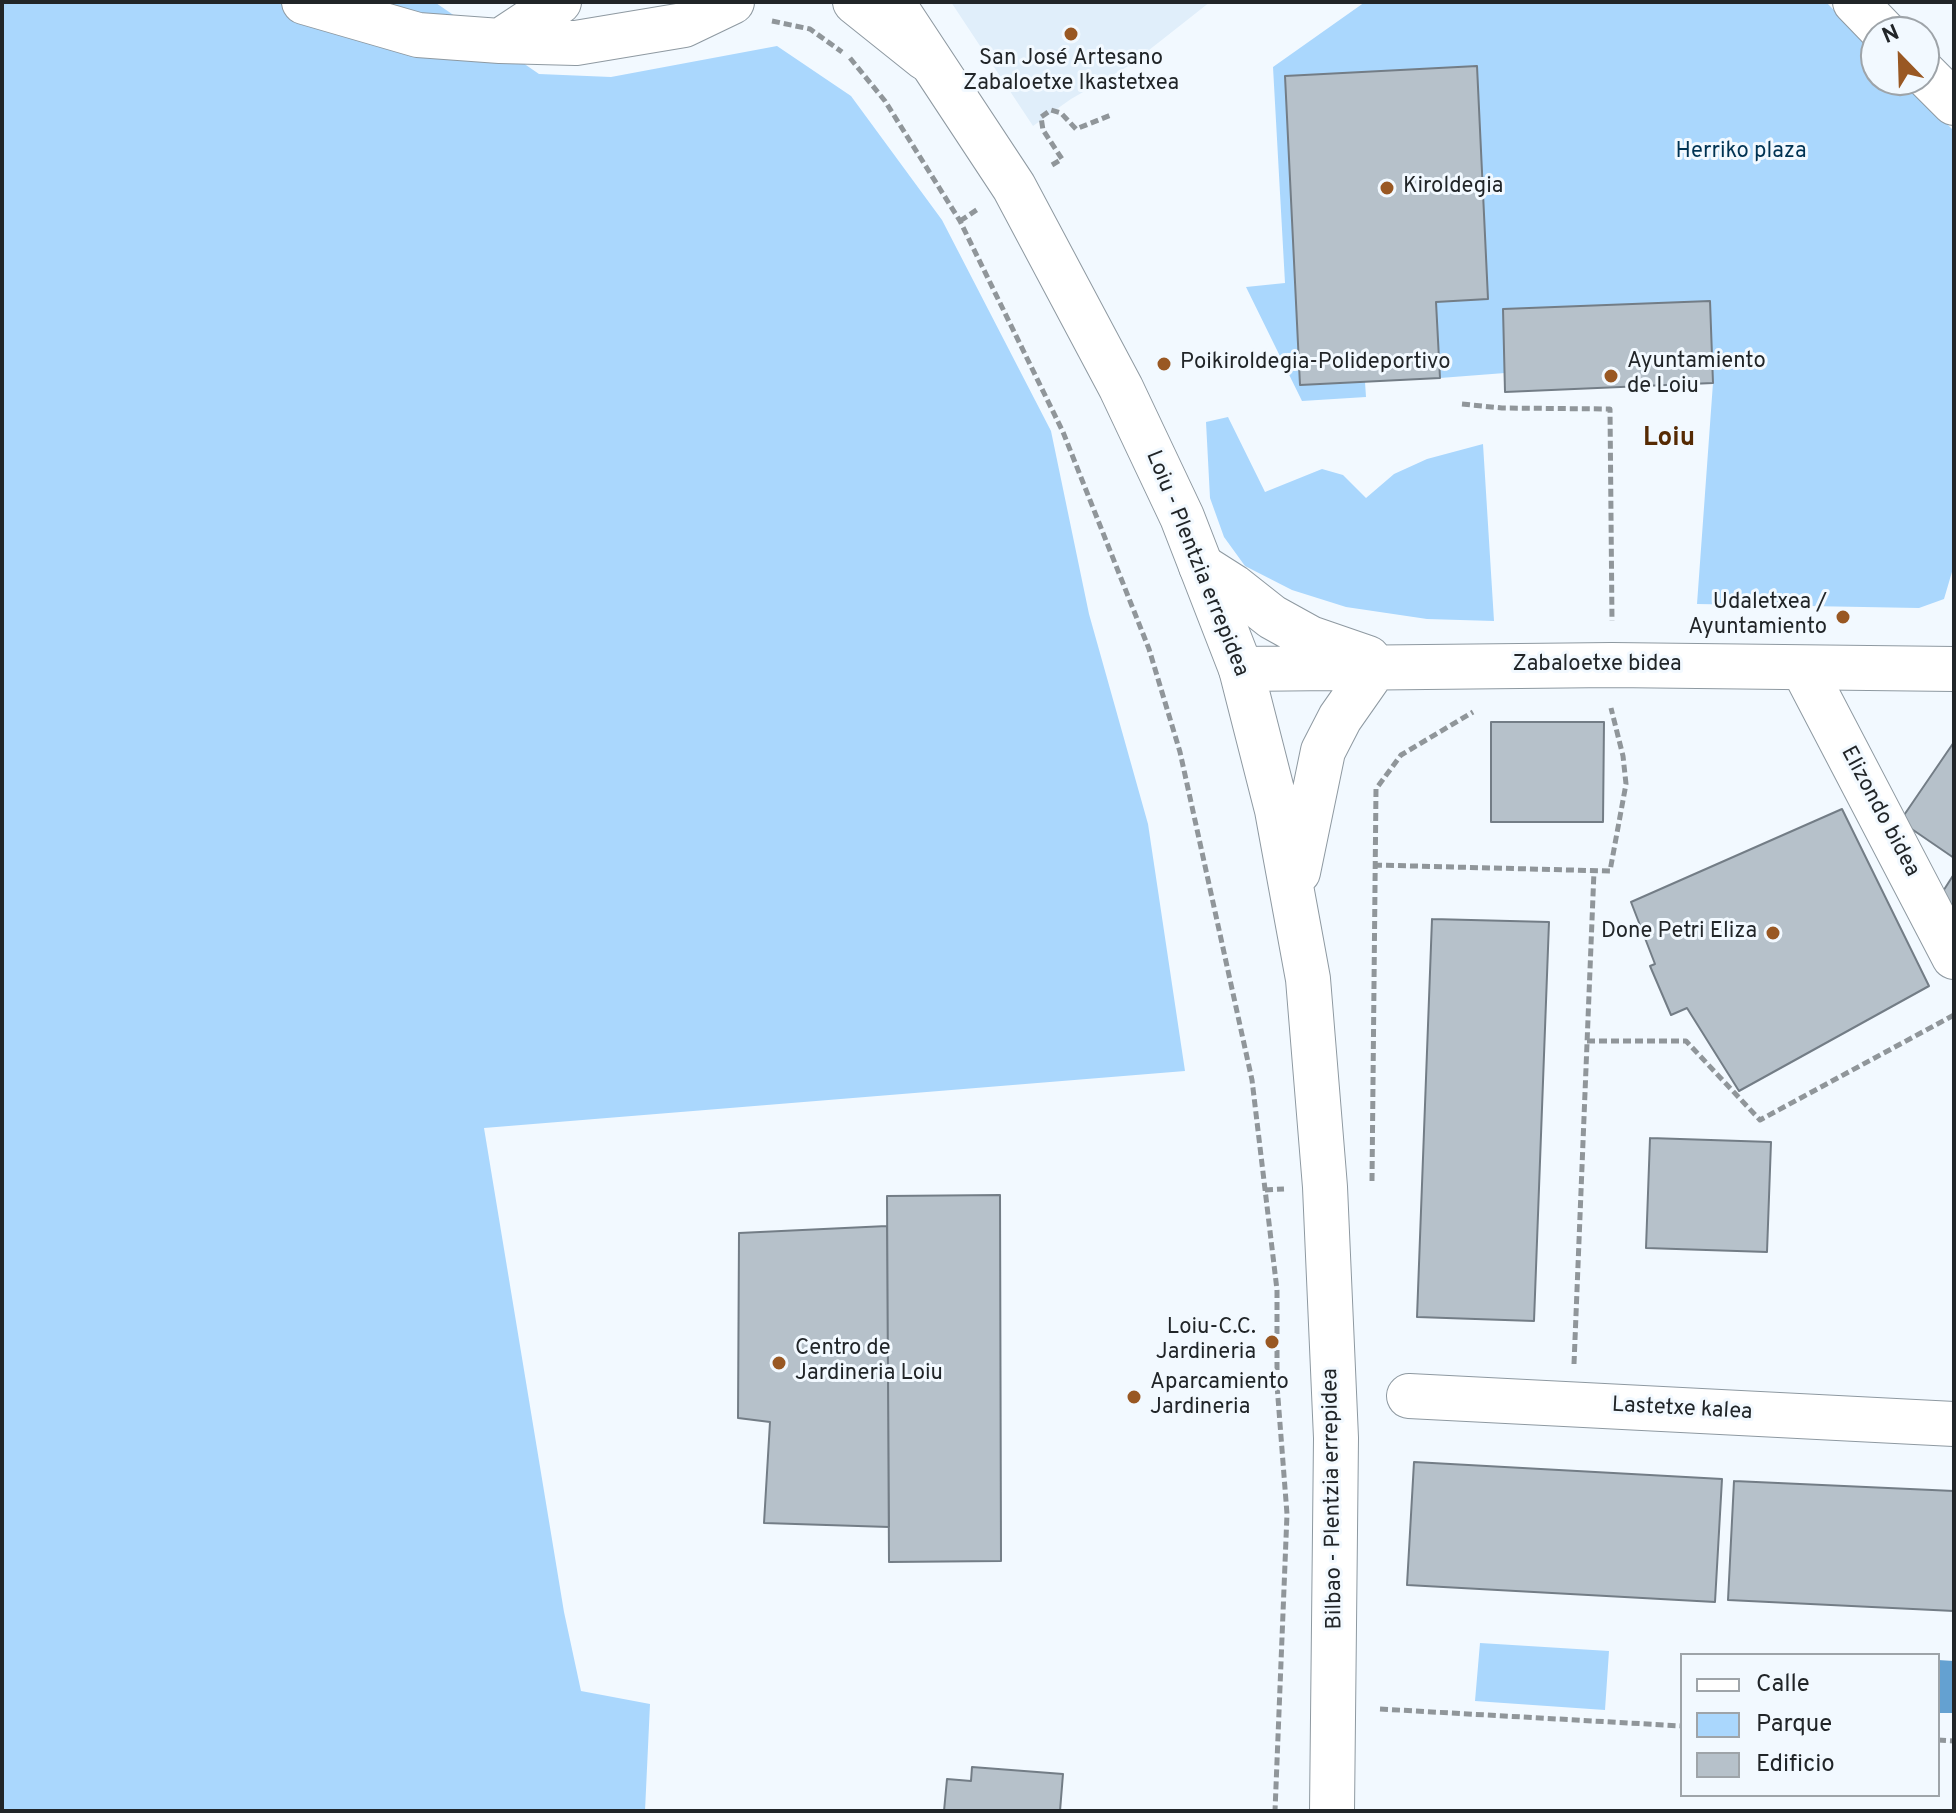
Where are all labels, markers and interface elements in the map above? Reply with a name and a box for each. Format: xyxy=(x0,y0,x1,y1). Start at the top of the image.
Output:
north arrow xyxy=(1860,16,1940,96)
text: N xyxy=(1879,20,1904,51)
marker: San José Artesano Zabaloetxe Ikastetxea xyxy=(1062,25,1080,43)
place label: San José Artesano Zabaloetxe Ikastetxea xyxy=(963,47,1179,98)
park label: Herriko plaza xyxy=(1676,140,1806,166)
place label: Kiroldegia xyxy=(1403,175,1503,201)
marker: Kiroldegia xyxy=(1378,179,1396,197)
place label: Ayuntamiento de Loiu xyxy=(1627,350,1766,402)
place label: Poikiroldegia-Polideportivo xyxy=(1180,351,1450,377)
marker: Poikiroldegia-Polideportivo xyxy=(1155,355,1173,373)
marker: Ayuntamiento de Loiu xyxy=(1602,367,1620,385)
district label: Loiu xyxy=(1643,424,1695,456)
street label: Loiu - Plentzia errepidea xyxy=(1139,447,1253,681)
place label: Udaletxea / Ayuntamiento xyxy=(1688,591,1827,642)
marker: Udaletxea / Ayuntamiento xyxy=(1834,608,1852,626)
street label: Zabaloetxe bidea xyxy=(1512,653,1682,679)
street label: Elizondo bidea xyxy=(1834,742,1924,882)
place label: Done Petri Eliza xyxy=(1601,920,1757,946)
marker: Done Petri Eliza xyxy=(1764,924,1782,942)
place label: Loiu-C.C. Jardineria xyxy=(1156,1316,1256,1368)
marker: Loiu-C.C. Jardineria xyxy=(1263,1333,1281,1351)
place label: Centro de Jardineria Loiu xyxy=(795,1337,943,1388)
marker: Centro de Jardineria Loiu xyxy=(770,1354,788,1372)
street label: Bilbao - Plentzia errepidea xyxy=(1319,1368,1349,1630)
place label: Aparcamiento Jardineria xyxy=(1150,1371,1289,1422)
marker: Aparcamiento Jardineria xyxy=(1125,1388,1143,1406)
street label: Lastetxe kalea xyxy=(1611,1393,1753,1427)
legend xyxy=(1680,1653,1940,1797)
text: Calle xyxy=(1756,1670,1810,1700)
text: Parque xyxy=(1756,1710,1832,1740)
text: Edificio xyxy=(1756,1750,1835,1780)

